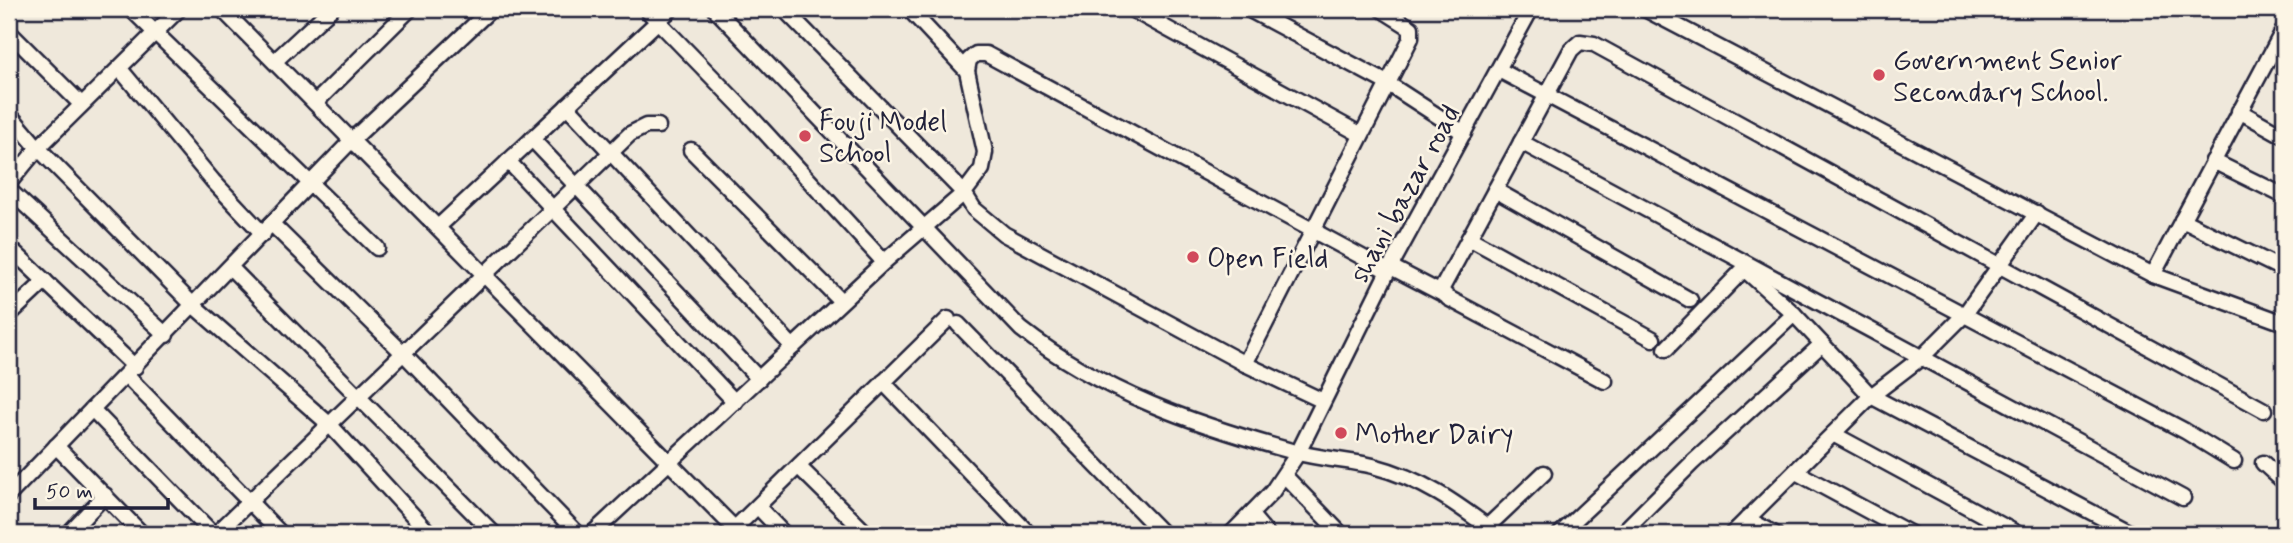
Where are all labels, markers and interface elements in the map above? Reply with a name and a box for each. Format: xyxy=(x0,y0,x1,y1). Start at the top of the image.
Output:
place label: Government Senior Secondary School. xyxy=(1893,43,2122,112)
marker: Government Senior Secondary School. xyxy=(1871,67,1887,83)
street label: shani bazar road xyxy=(1342,99,1470,289)
place label: Fouji Model School xyxy=(819,104,947,173)
marker: Fouji Model School xyxy=(797,128,813,144)
place label: Open Field xyxy=(1207,241,1328,278)
marker: Open Field xyxy=(1185,249,1201,265)
place label: Mother Dairy xyxy=(1355,417,1513,454)
marker: Mother Dairy xyxy=(1333,425,1349,441)
scale bar xyxy=(35,466,168,510)
text: 50 m xyxy=(46,478,93,506)

